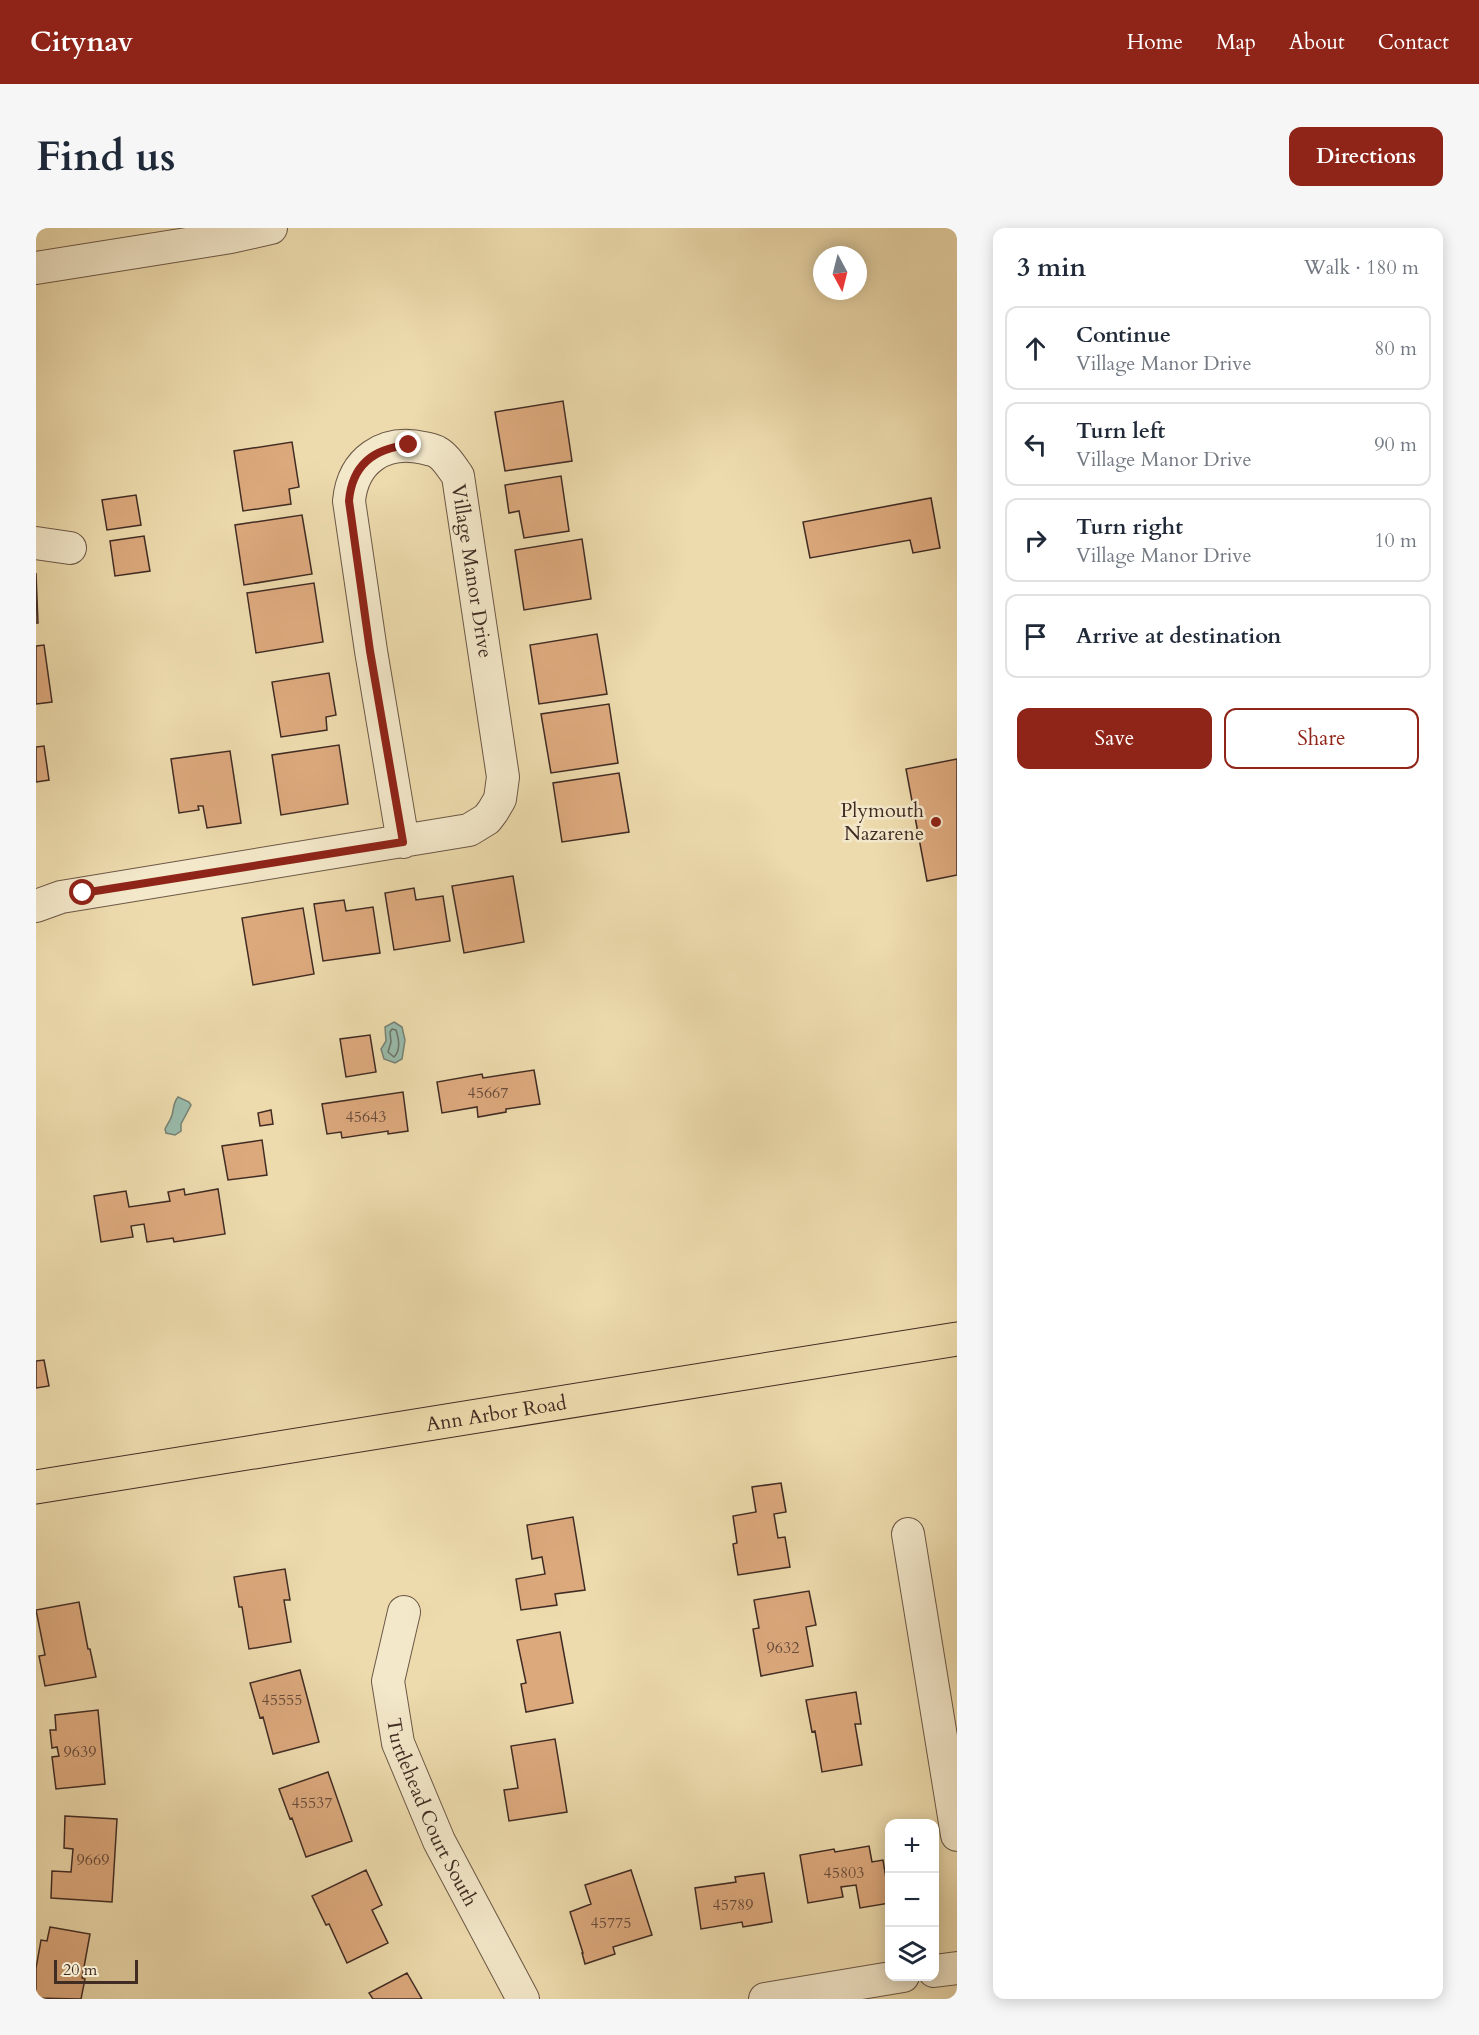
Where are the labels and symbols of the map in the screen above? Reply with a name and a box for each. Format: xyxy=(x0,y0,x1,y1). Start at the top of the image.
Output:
north arrow xyxy=(813,246,867,300)
route end xyxy=(395,431,421,457)
street label: Village Manor Drive xyxy=(445,482,499,660)
place label: Plymouth Nazarene xyxy=(841,797,924,847)
marker: Plymouth Nazarene xyxy=(929,815,943,829)
route start xyxy=(69,879,95,905)
house number: 45667 xyxy=(468,1082,508,1104)
house number: 45643 xyxy=(346,1106,386,1128)
street label: Ann Arbor Road xyxy=(424,1388,569,1438)
house number: 9632 xyxy=(767,1637,799,1659)
house number: 45555 xyxy=(262,1689,302,1711)
street label: Turtlehead Court South xyxy=(381,1716,485,1911)
house number: 9639 xyxy=(64,1741,96,1763)
house number: 45537 xyxy=(292,1792,332,1814)
house number: 9669 xyxy=(77,1849,109,1871)
house number: 45803 xyxy=(824,1862,864,1884)
house number: 45789 xyxy=(713,1894,753,1916)
house number: 45775 xyxy=(591,1912,631,1934)
scale bar xyxy=(54,1957,138,1984)

